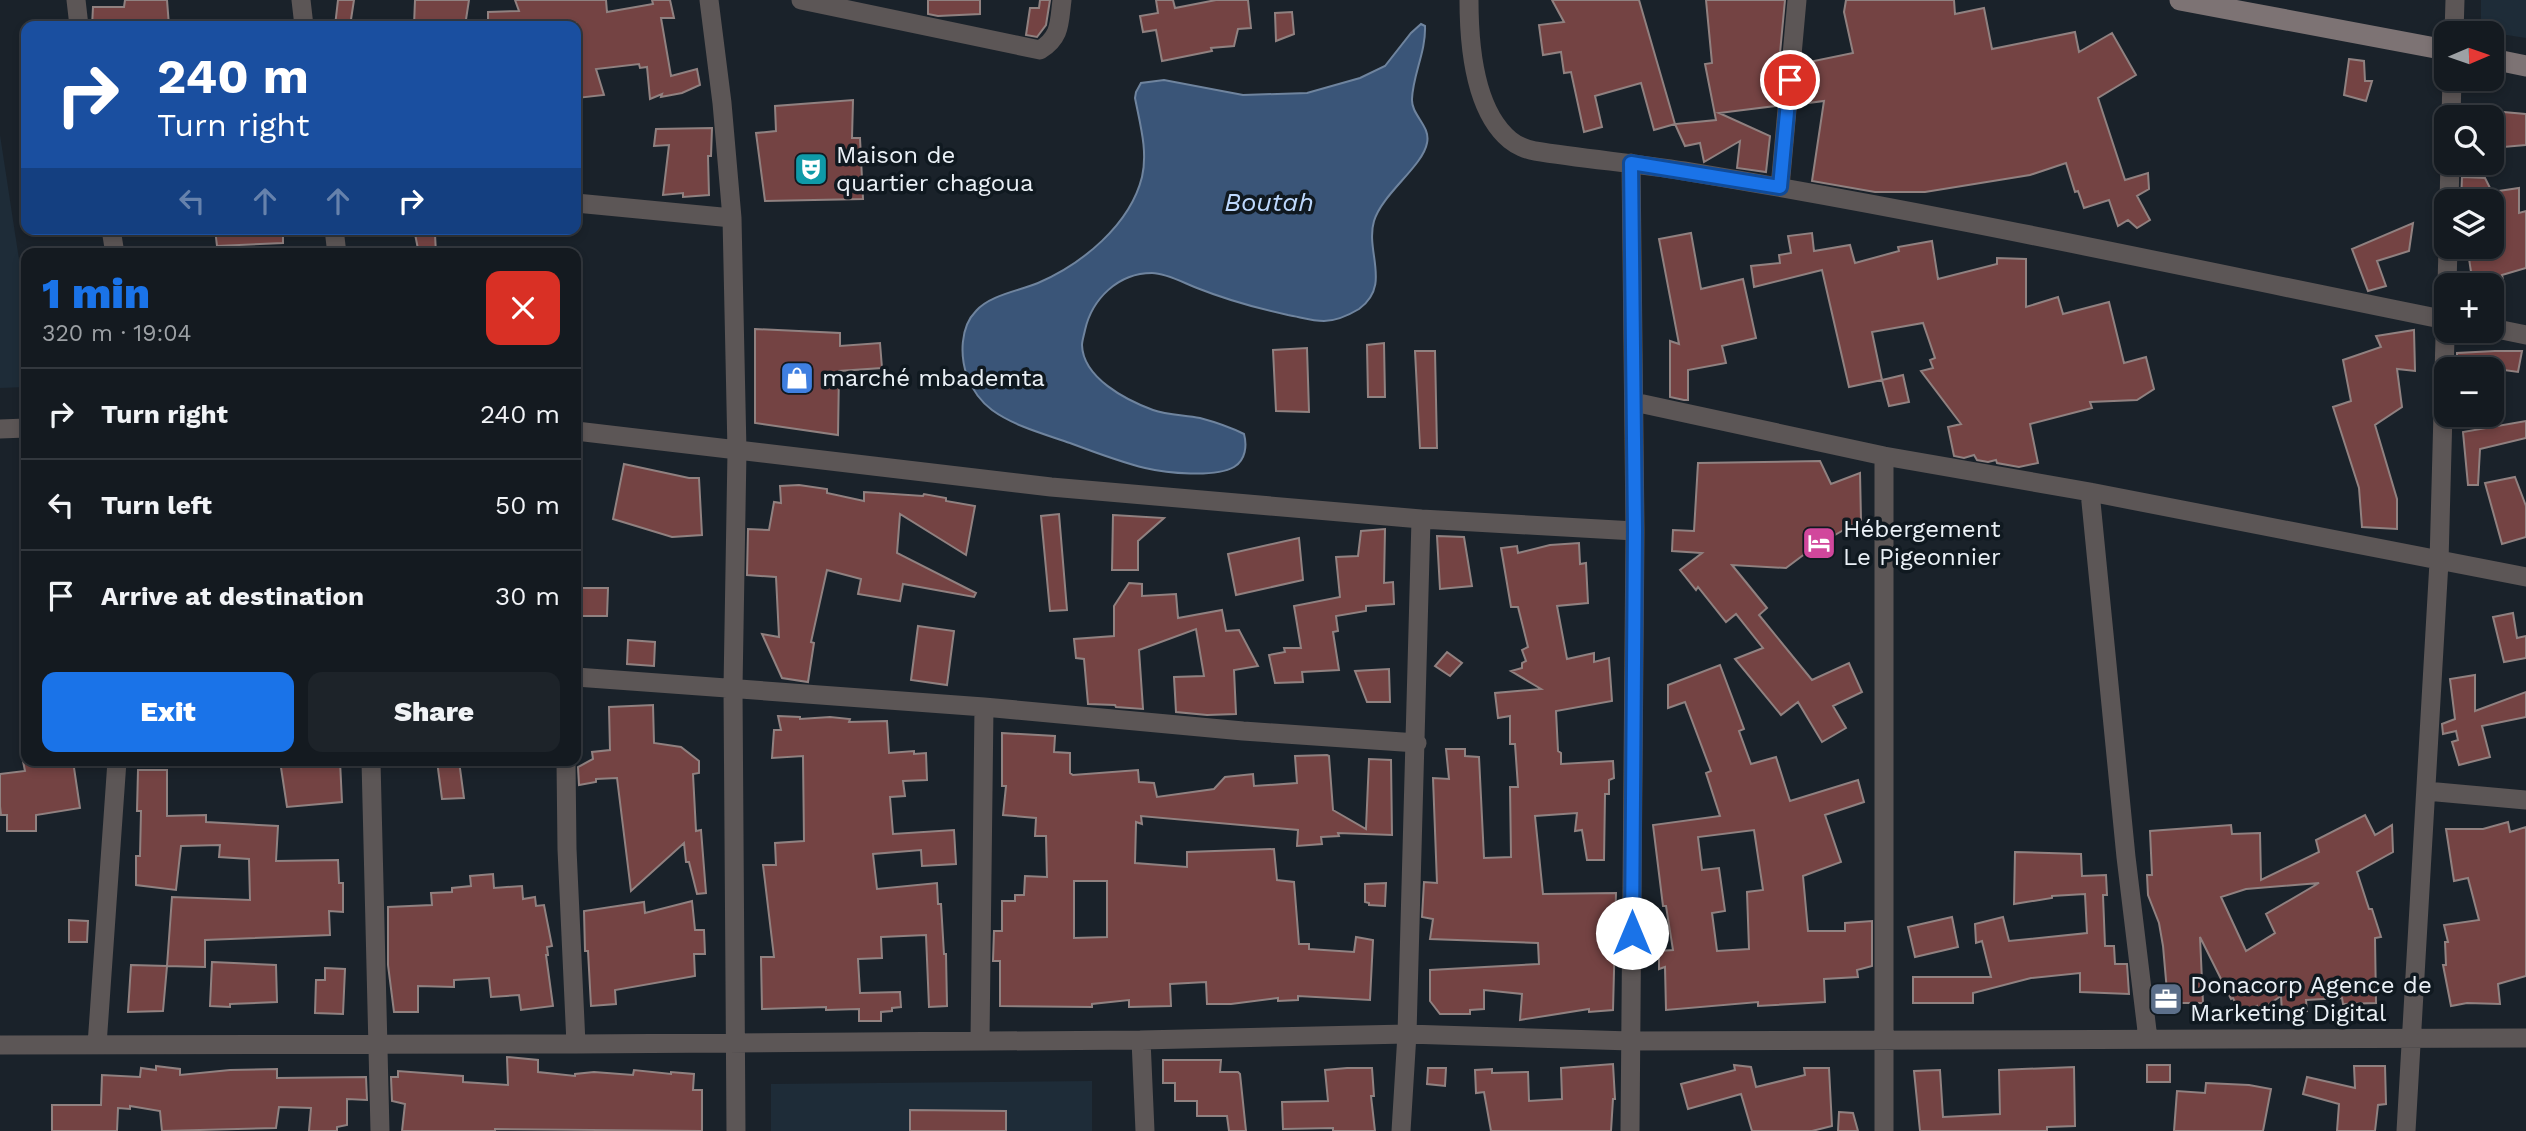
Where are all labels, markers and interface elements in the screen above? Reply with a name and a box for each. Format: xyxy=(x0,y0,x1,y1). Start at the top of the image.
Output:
north arrow xyxy=(2434,21,2504,91)
map controls xyxy=(2434,21,2504,427)
text: 240 m xyxy=(157,47,309,105)
icon: right xyxy=(42,49,133,140)
pin xyxy=(1760,50,1820,110)
icon: arrive xyxy=(1771,61,1809,99)
button: search xyxy=(2434,105,2504,175)
text: Turn right xyxy=(157,106,309,144)
place label: Maison de quartier chagoua xyxy=(836,141,1034,197)
theatre icon: Maison de quartier chagoua xyxy=(792,150,830,188)
icon: left xyxy=(173,182,211,220)
icon: ahead xyxy=(246,182,284,220)
icon: ahead xyxy=(319,182,357,220)
icon: right xyxy=(392,182,430,220)
water label: Boutah xyxy=(1224,187,1314,217)
button: layers xyxy=(2434,189,2504,259)
text: 1 min xyxy=(42,269,150,318)
button: close xyxy=(486,271,560,345)
button: + xyxy=(2434,273,2504,343)
text: 320 m · 19:04 xyxy=(42,320,192,347)
button: − xyxy=(2434,357,2504,427)
shop icon: marché mbademta xyxy=(778,359,816,397)
place label: marché mbademta xyxy=(822,364,1045,392)
icon: right xyxy=(42,395,80,433)
text: Turn right xyxy=(101,399,228,429)
text: 240 m xyxy=(480,399,560,429)
icon: left xyxy=(42,486,80,524)
text: Turn left xyxy=(101,490,212,520)
text: 50 m xyxy=(495,490,560,520)
place label: Hébergement Le Pigeonnier xyxy=(1843,515,2001,571)
hotel icon: Hébergement Le Pigeonnier xyxy=(1800,524,1838,562)
icon: arrive xyxy=(42,577,80,615)
text: Arrive at destination xyxy=(101,581,364,611)
text: 30 m xyxy=(495,581,560,611)
button: Exit xyxy=(42,672,294,752)
button: Share xyxy=(308,672,560,752)
position arrow xyxy=(1595,896,1669,970)
place label: Donacorp Agence de Marketing Digital xyxy=(2190,971,2432,1027)
office icon: Donacorp Agence de Marketing Digital xyxy=(2147,980,2185,1018)

